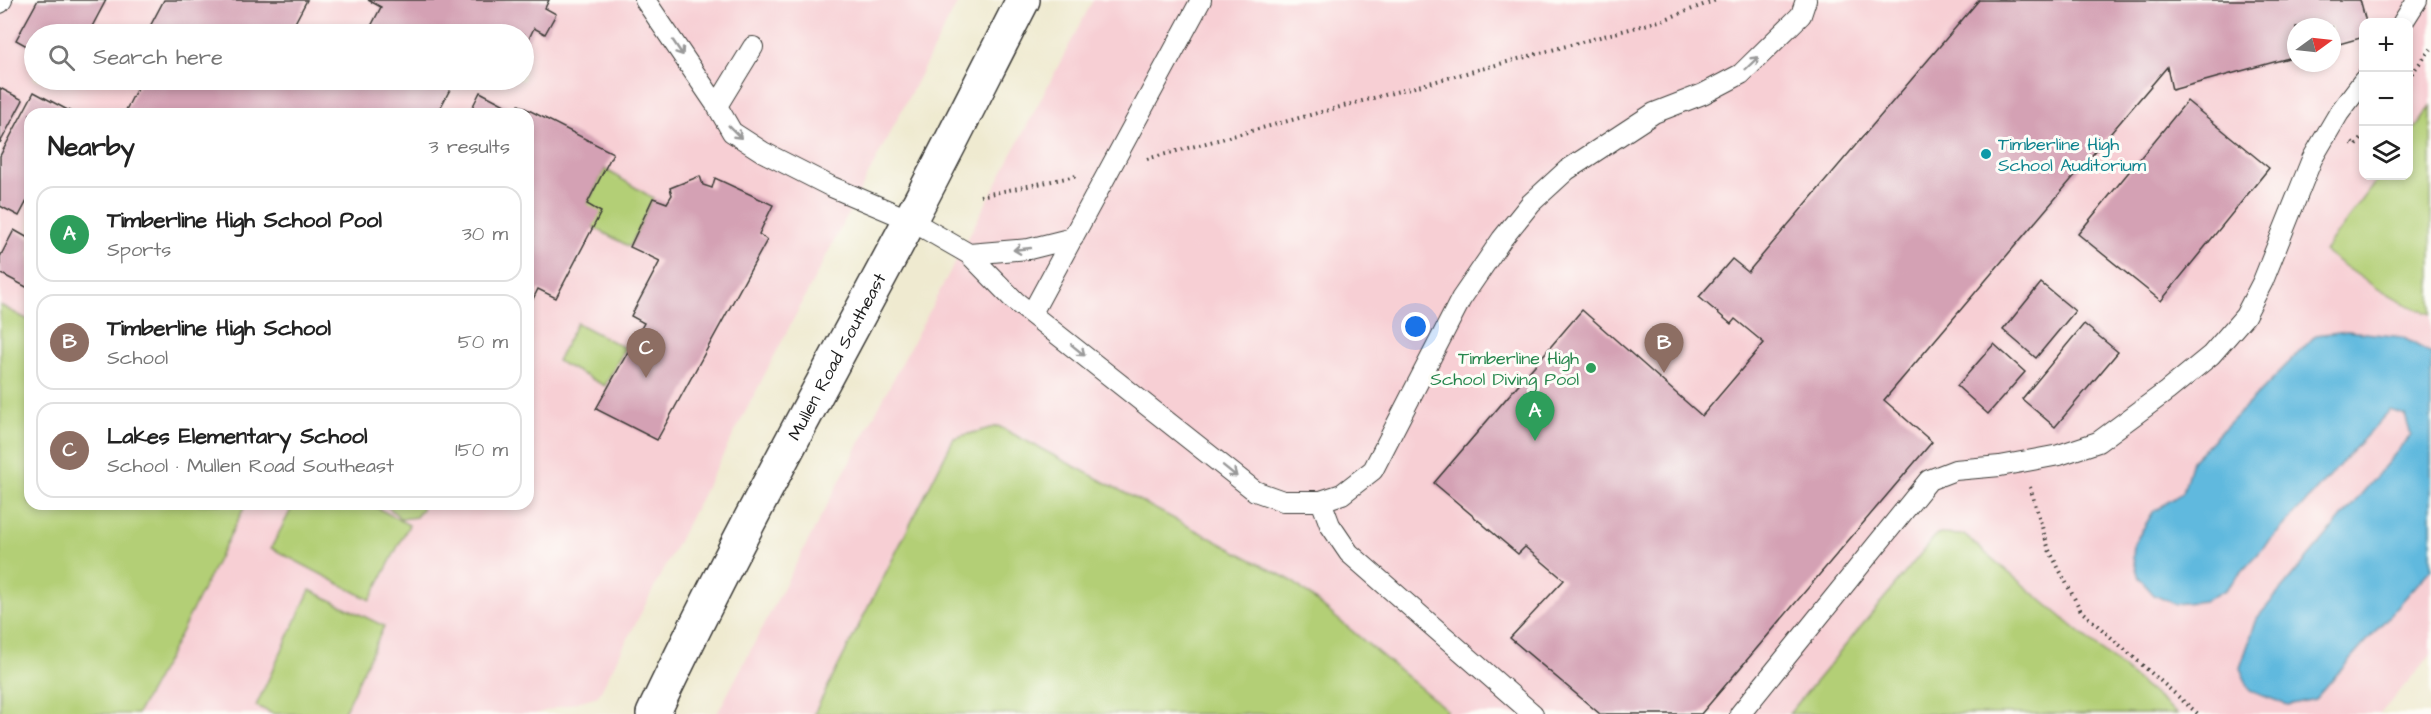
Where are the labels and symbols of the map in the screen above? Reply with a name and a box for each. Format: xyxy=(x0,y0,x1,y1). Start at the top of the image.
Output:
north arrow xyxy=(2287,18,2341,72)
one-way arrow xyxy=(672,40,684,56)
one-way arrow xyxy=(1744,56,1759,70)
one-way arrow xyxy=(728,124,742,139)
place label: Timberline High School Auditorium xyxy=(1998,132,2146,178)
marker: Timberline High School Auditorium xyxy=(1979,147,1993,161)
one-way arrow xyxy=(1012,244,1032,255)
street label: Mullen Road Southeast xyxy=(782,268,893,445)
your location xyxy=(1401,312,1430,341)
pin: B xyxy=(1644,324,1684,373)
pin: C xyxy=(626,328,666,378)
one-way arrow xyxy=(1070,343,1086,356)
place label: Timberline High School Diving Pool xyxy=(1430,346,1579,393)
marker: Timberline High School Diving Pool xyxy=(1584,361,1598,375)
pin: A xyxy=(1516,392,1555,441)
one-way arrow xyxy=(1222,465,1238,478)

